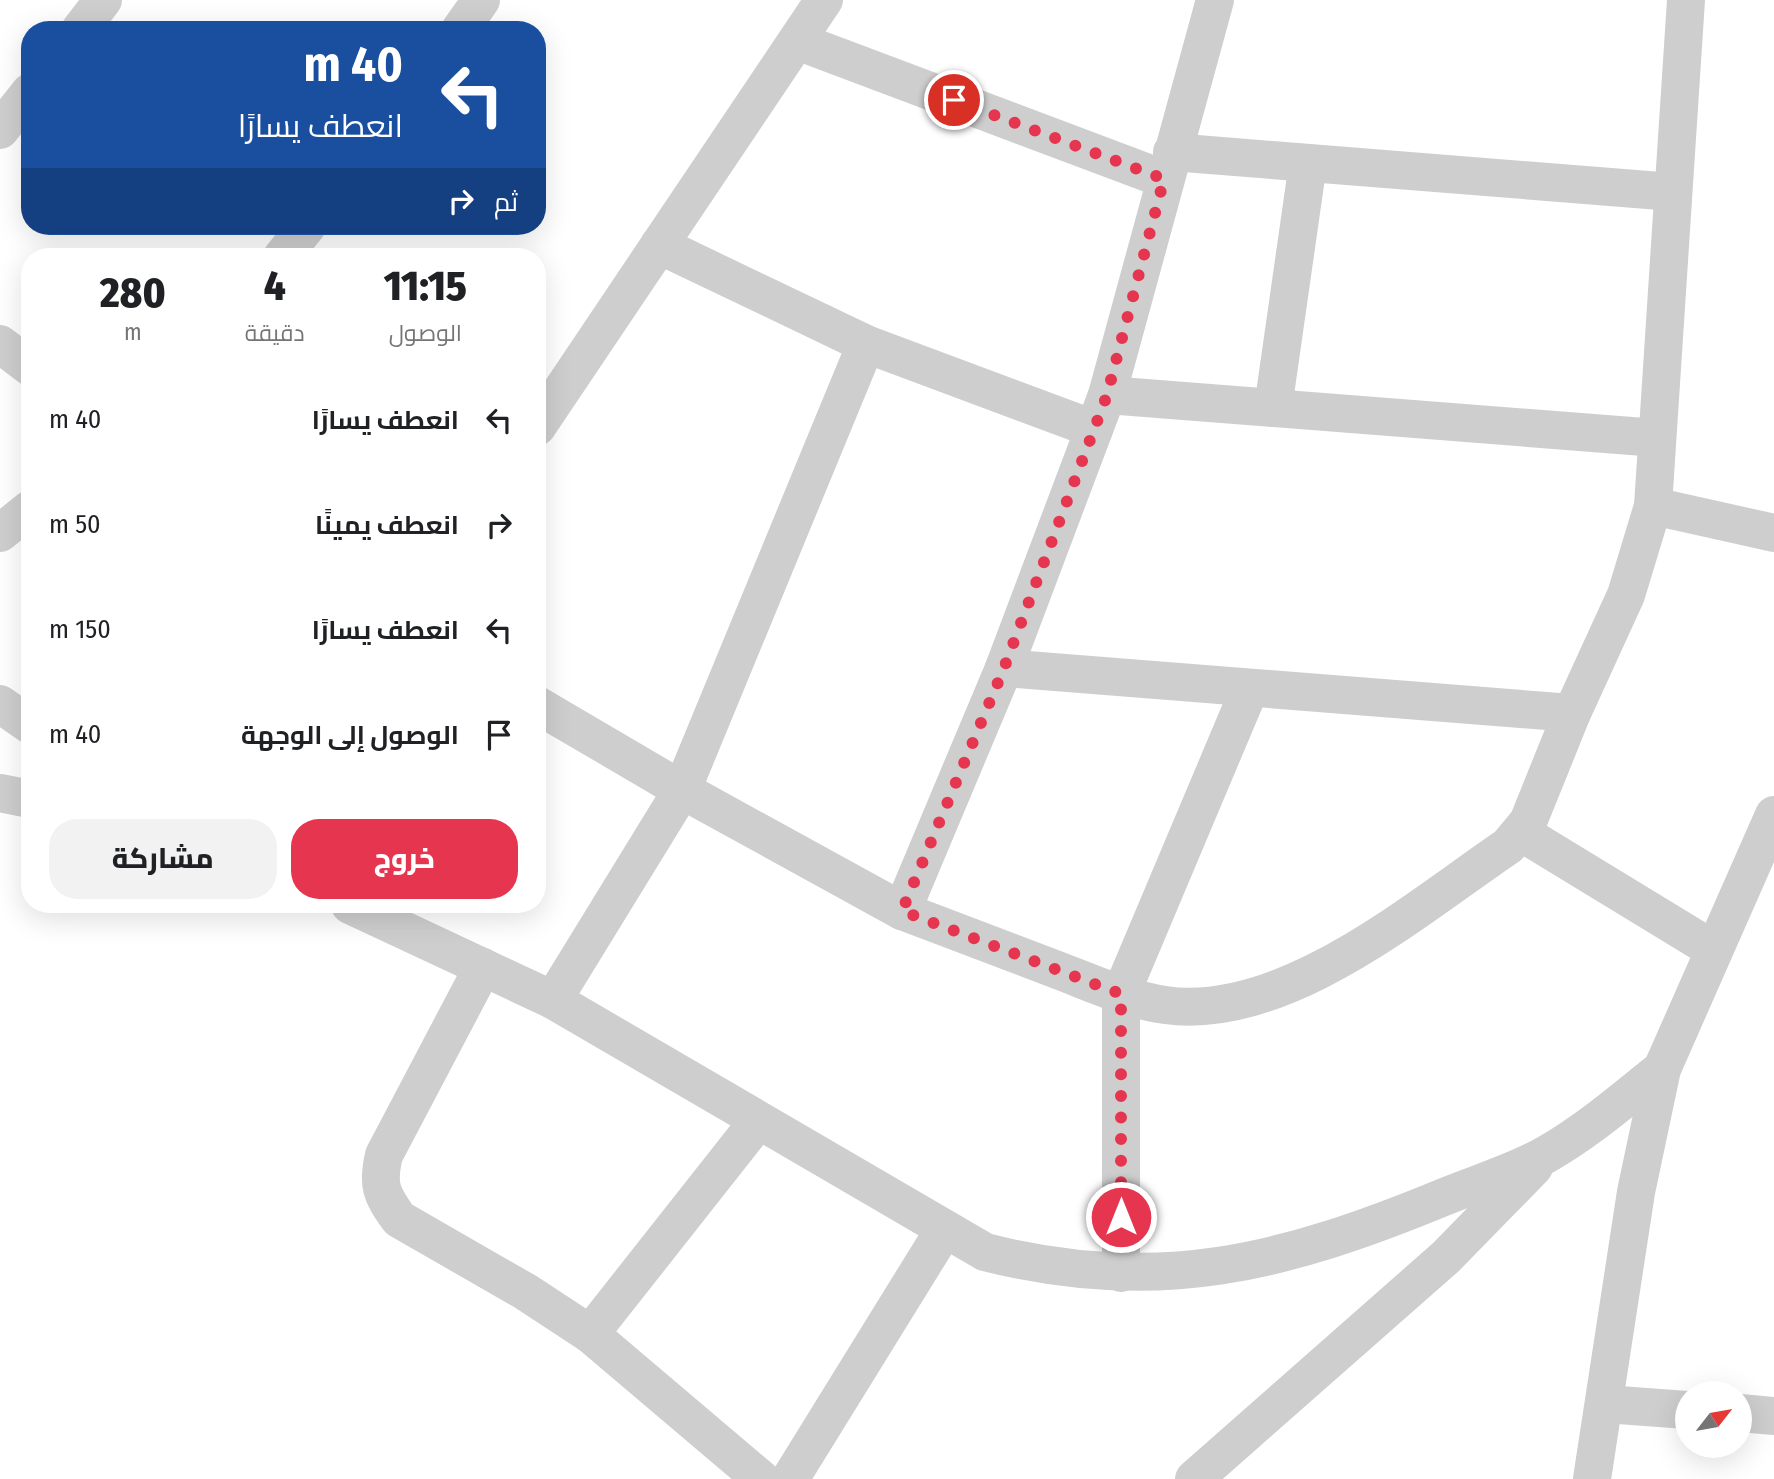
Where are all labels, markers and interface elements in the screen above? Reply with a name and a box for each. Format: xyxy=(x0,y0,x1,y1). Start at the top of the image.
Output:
text: 40 m xyxy=(303,35,403,94)
icon: left xyxy=(427,49,518,140)
pin xyxy=(924,70,984,130)
icon: arrive xyxy=(935,81,973,119)
text: انعطف يسارًا xyxy=(238,107,403,145)
icon: right xyxy=(442,182,480,220)
text: ثم xyxy=(494,187,518,218)
text: 4 xyxy=(264,261,286,311)
text: 11:15 xyxy=(384,261,467,311)
text: 280 xyxy=(100,268,166,318)
text: m xyxy=(124,318,142,346)
text: دقيقة xyxy=(245,319,305,347)
text: الوصول xyxy=(389,319,462,347)
icon: left xyxy=(480,401,518,439)
text: 40 m xyxy=(49,404,101,435)
text: انعطف يسارًا xyxy=(312,405,459,436)
icon: right xyxy=(480,506,518,544)
text: 50 m xyxy=(49,509,101,540)
text: انعطف يمينًا xyxy=(315,510,459,541)
icon: left xyxy=(480,611,518,649)
text: 150 m xyxy=(49,614,111,645)
text: انعطف يسارًا xyxy=(312,615,459,646)
icon: arrive xyxy=(480,716,518,754)
text: 40 m xyxy=(49,719,101,750)
text: الوصول إلى الوجهة xyxy=(241,720,459,751)
button: مشاركة xyxy=(49,819,277,899)
button: خروج xyxy=(291,819,518,899)
position arrow xyxy=(1084,1180,1158,1254)
north arrow xyxy=(1675,1381,1752,1458)
map controls xyxy=(1675,1381,1752,1458)

